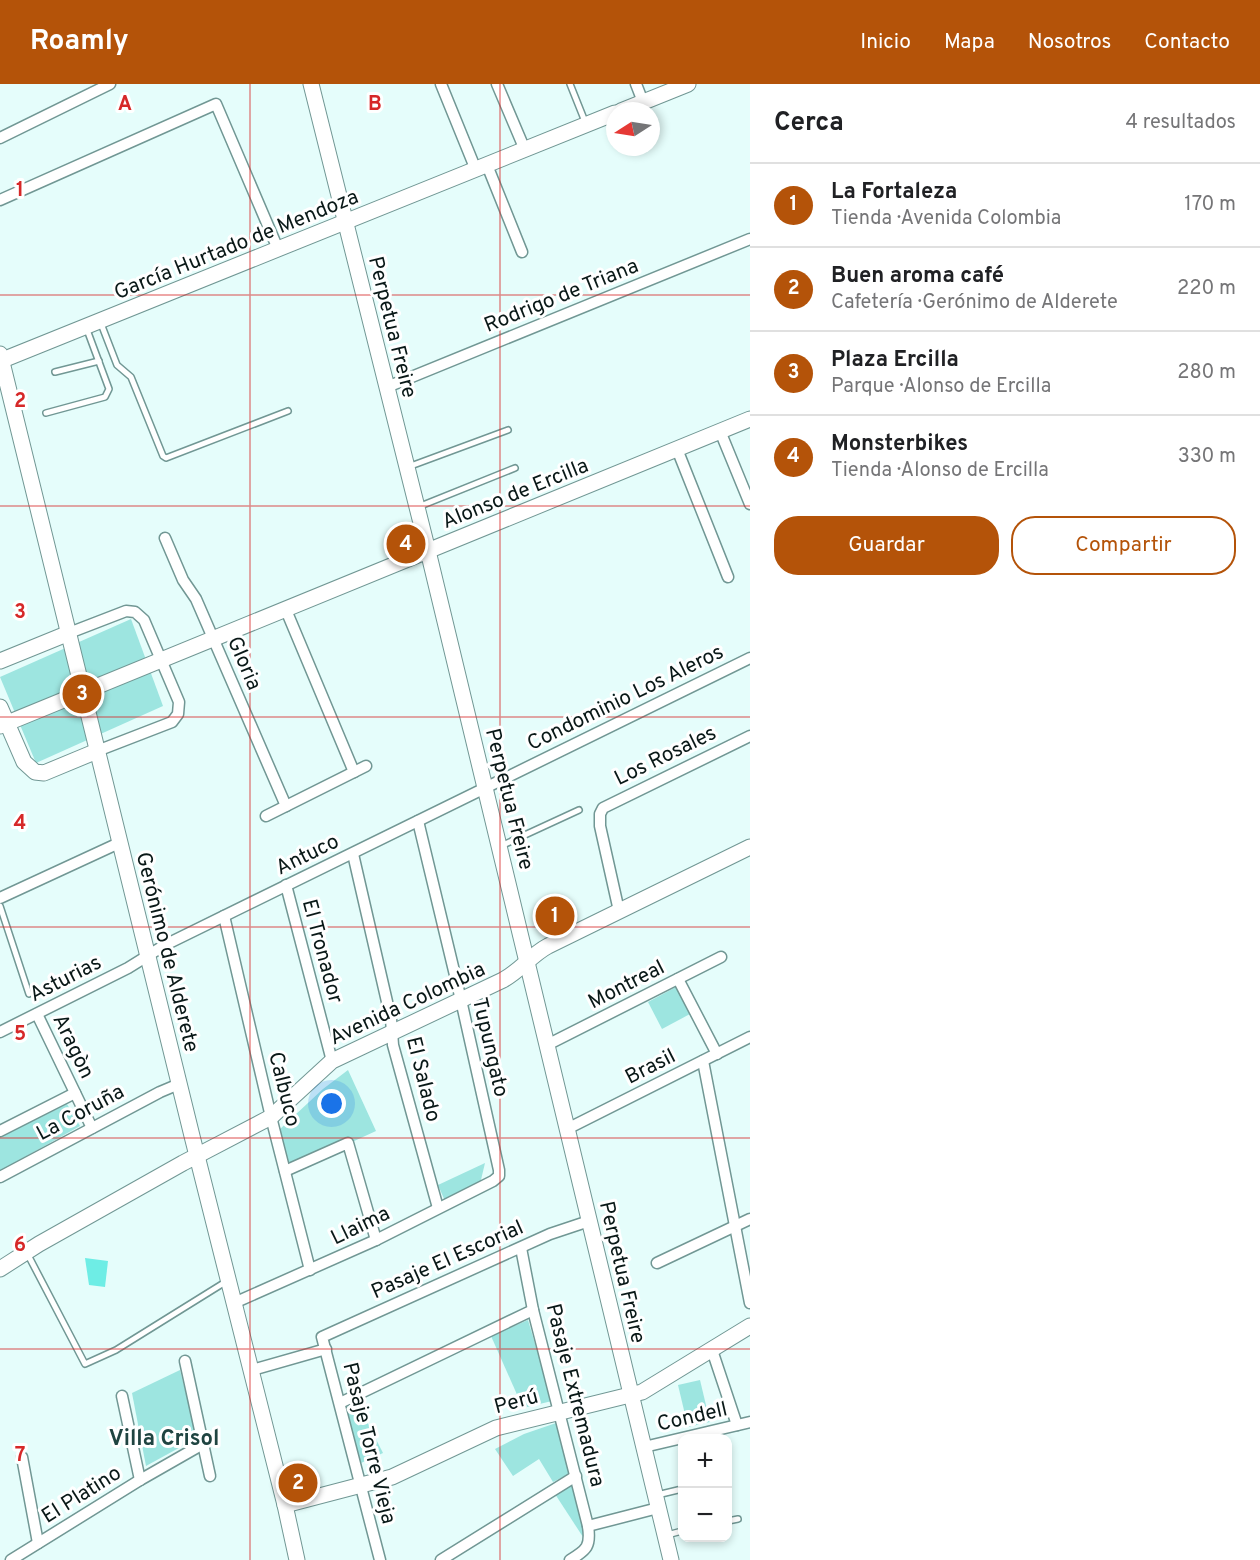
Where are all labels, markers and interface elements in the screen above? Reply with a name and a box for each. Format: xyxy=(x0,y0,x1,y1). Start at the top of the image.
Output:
text: Roamly xyxy=(30,24,129,60)
text: Inicio xyxy=(860,29,911,56)
text: Mapa xyxy=(944,29,995,56)
text: Nosotros xyxy=(1028,29,1111,56)
text: Contacto xyxy=(1144,29,1230,56)
text: A xyxy=(118,92,132,118)
text: B xyxy=(368,92,382,118)
north arrow xyxy=(606,102,660,156)
text: Cerca xyxy=(774,107,844,140)
text: 4 resultados xyxy=(1126,110,1236,136)
text: 1 xyxy=(16,178,24,204)
text: La Fortaleza xyxy=(831,179,957,206)
street label: García Hurtado de Mendoza xyxy=(110,184,363,307)
text: 1 xyxy=(790,192,798,218)
text: 170 m xyxy=(1184,192,1236,218)
text: Tienda · Avenida Colombia xyxy=(831,206,1061,232)
street label: Rodrigo de Triana xyxy=(480,253,643,340)
street label: Perpetua Freire xyxy=(361,254,422,401)
text: Buen aroma café xyxy=(831,263,1004,290)
text: 2 xyxy=(787,276,800,302)
text: 220 m xyxy=(1177,276,1236,302)
text: Cafetería · Gerónimo de Alderete xyxy=(831,290,1118,316)
text: Plaza Ercilla xyxy=(831,347,959,374)
text: 3 xyxy=(788,360,800,386)
text: 280 m xyxy=(1177,360,1236,386)
text: Parque · Alonso de Ercilla xyxy=(831,374,1051,400)
text: 2 xyxy=(14,389,26,415)
text: Monsterbikes xyxy=(831,431,968,458)
text: 4 xyxy=(787,444,800,470)
text: 330 m xyxy=(1178,444,1236,470)
street label: Alonso de Ercilla xyxy=(438,453,593,536)
text: Tienda · Alonso de Ercilla xyxy=(831,458,1049,484)
button: Guardar xyxy=(774,516,999,575)
button: Compartir xyxy=(1011,516,1236,575)
pin: 4 xyxy=(386,522,426,566)
text: 3 xyxy=(14,600,26,626)
street label: Gloria xyxy=(220,633,267,695)
street label: Condominio Los Aleros xyxy=(523,639,728,758)
pin: 3 xyxy=(62,672,101,716)
street label: Los Rosales xyxy=(610,720,721,793)
street label: Perpetua Freire xyxy=(478,726,539,873)
text: 4 xyxy=(14,811,26,837)
street label: Antuco xyxy=(271,828,344,882)
street label: Gerónimo de Alderete xyxy=(129,850,204,1055)
pin: 1 xyxy=(536,894,574,938)
street label: El Tronador xyxy=(295,896,348,1006)
street label: Asturias xyxy=(25,950,106,1009)
street label: Montreal xyxy=(584,955,670,1016)
street label: Avenida Colombia xyxy=(325,956,490,1052)
street label: Tupungato xyxy=(465,995,514,1100)
street label: Aragòn xyxy=(45,1010,100,1084)
text: 5 xyxy=(14,1022,26,1048)
street label: El Salado xyxy=(399,1034,446,1125)
street label: Brasil xyxy=(621,1043,681,1091)
street label: Calbuco xyxy=(261,1049,306,1130)
street label: La Coruña xyxy=(32,1079,129,1148)
your location xyxy=(317,1089,346,1118)
street label: Perpetua Freire xyxy=(592,1199,651,1346)
street label: Llaima xyxy=(327,1201,395,1252)
street label: Pasaje El Escorial xyxy=(367,1215,528,1306)
text: 6 xyxy=(14,1233,26,1259)
street label: Pasaje Extremadura xyxy=(539,1301,610,1490)
street label: Pasaje Torre Vieja xyxy=(335,1360,402,1527)
street label: Perú xyxy=(491,1384,541,1421)
street label: Condell xyxy=(654,1396,730,1439)
district label: Villa Crisol xyxy=(109,1426,219,1453)
map controls xyxy=(678,1434,732,1542)
button: + xyxy=(678,1434,732,1488)
text: 7 xyxy=(15,1443,25,1469)
street label: El Platino xyxy=(37,1460,127,1530)
pin: 2 xyxy=(278,1460,318,1506)
button: − xyxy=(678,1488,732,1542)

